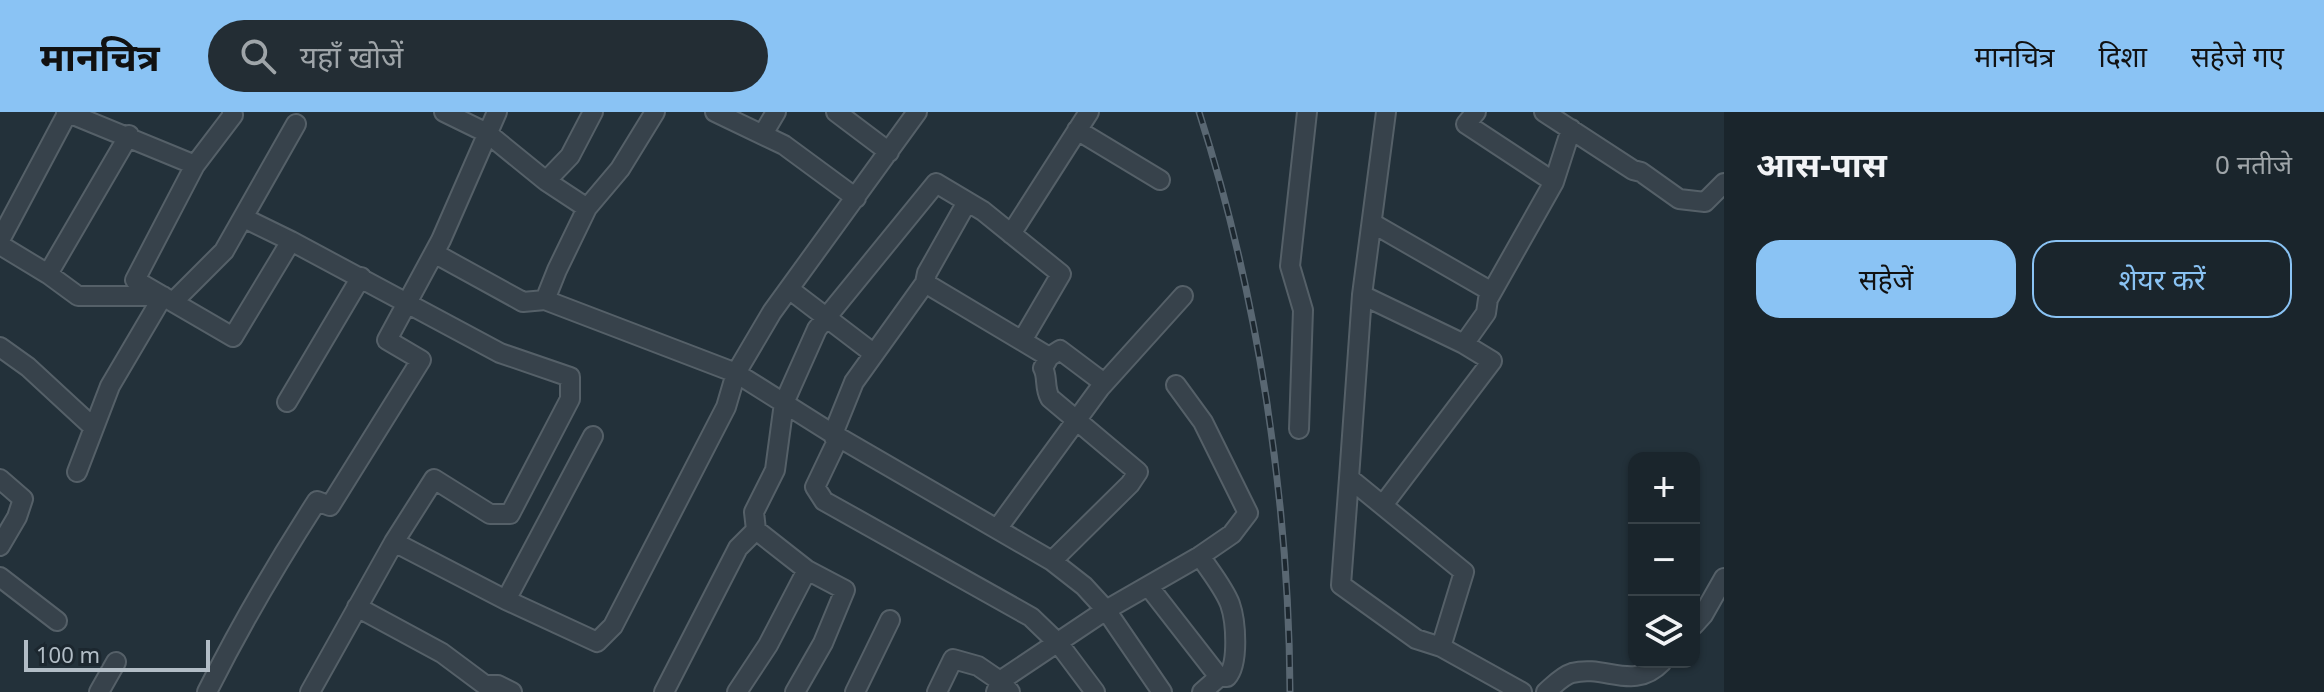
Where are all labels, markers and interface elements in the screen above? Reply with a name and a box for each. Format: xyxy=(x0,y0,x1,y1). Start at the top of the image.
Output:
search box xyxy=(208,20,768,92)
text: मानचित्र xyxy=(40,30,160,82)
icon: search xyxy=(236,34,280,78)
text: यहाँ खोजें xyxy=(300,36,403,77)
text: मानचित्र xyxy=(1974,37,2054,75)
text: दिशा xyxy=(2098,37,2147,75)
text: सहेजे गए xyxy=(2191,37,2284,75)
text: आस-पास xyxy=(1756,141,1887,187)
text: 0 नतीजे xyxy=(2215,146,2292,182)
button: सहेजें xyxy=(1756,240,2016,318)
button: शेयर करें xyxy=(2032,240,2292,318)
map controls xyxy=(1628,452,1700,668)
button: + xyxy=(1628,452,1700,524)
button: − xyxy=(1628,524,1700,596)
button: layers xyxy=(1628,596,1700,668)
scale bar xyxy=(24,636,210,672)
text: 100 m xyxy=(36,639,100,669)

